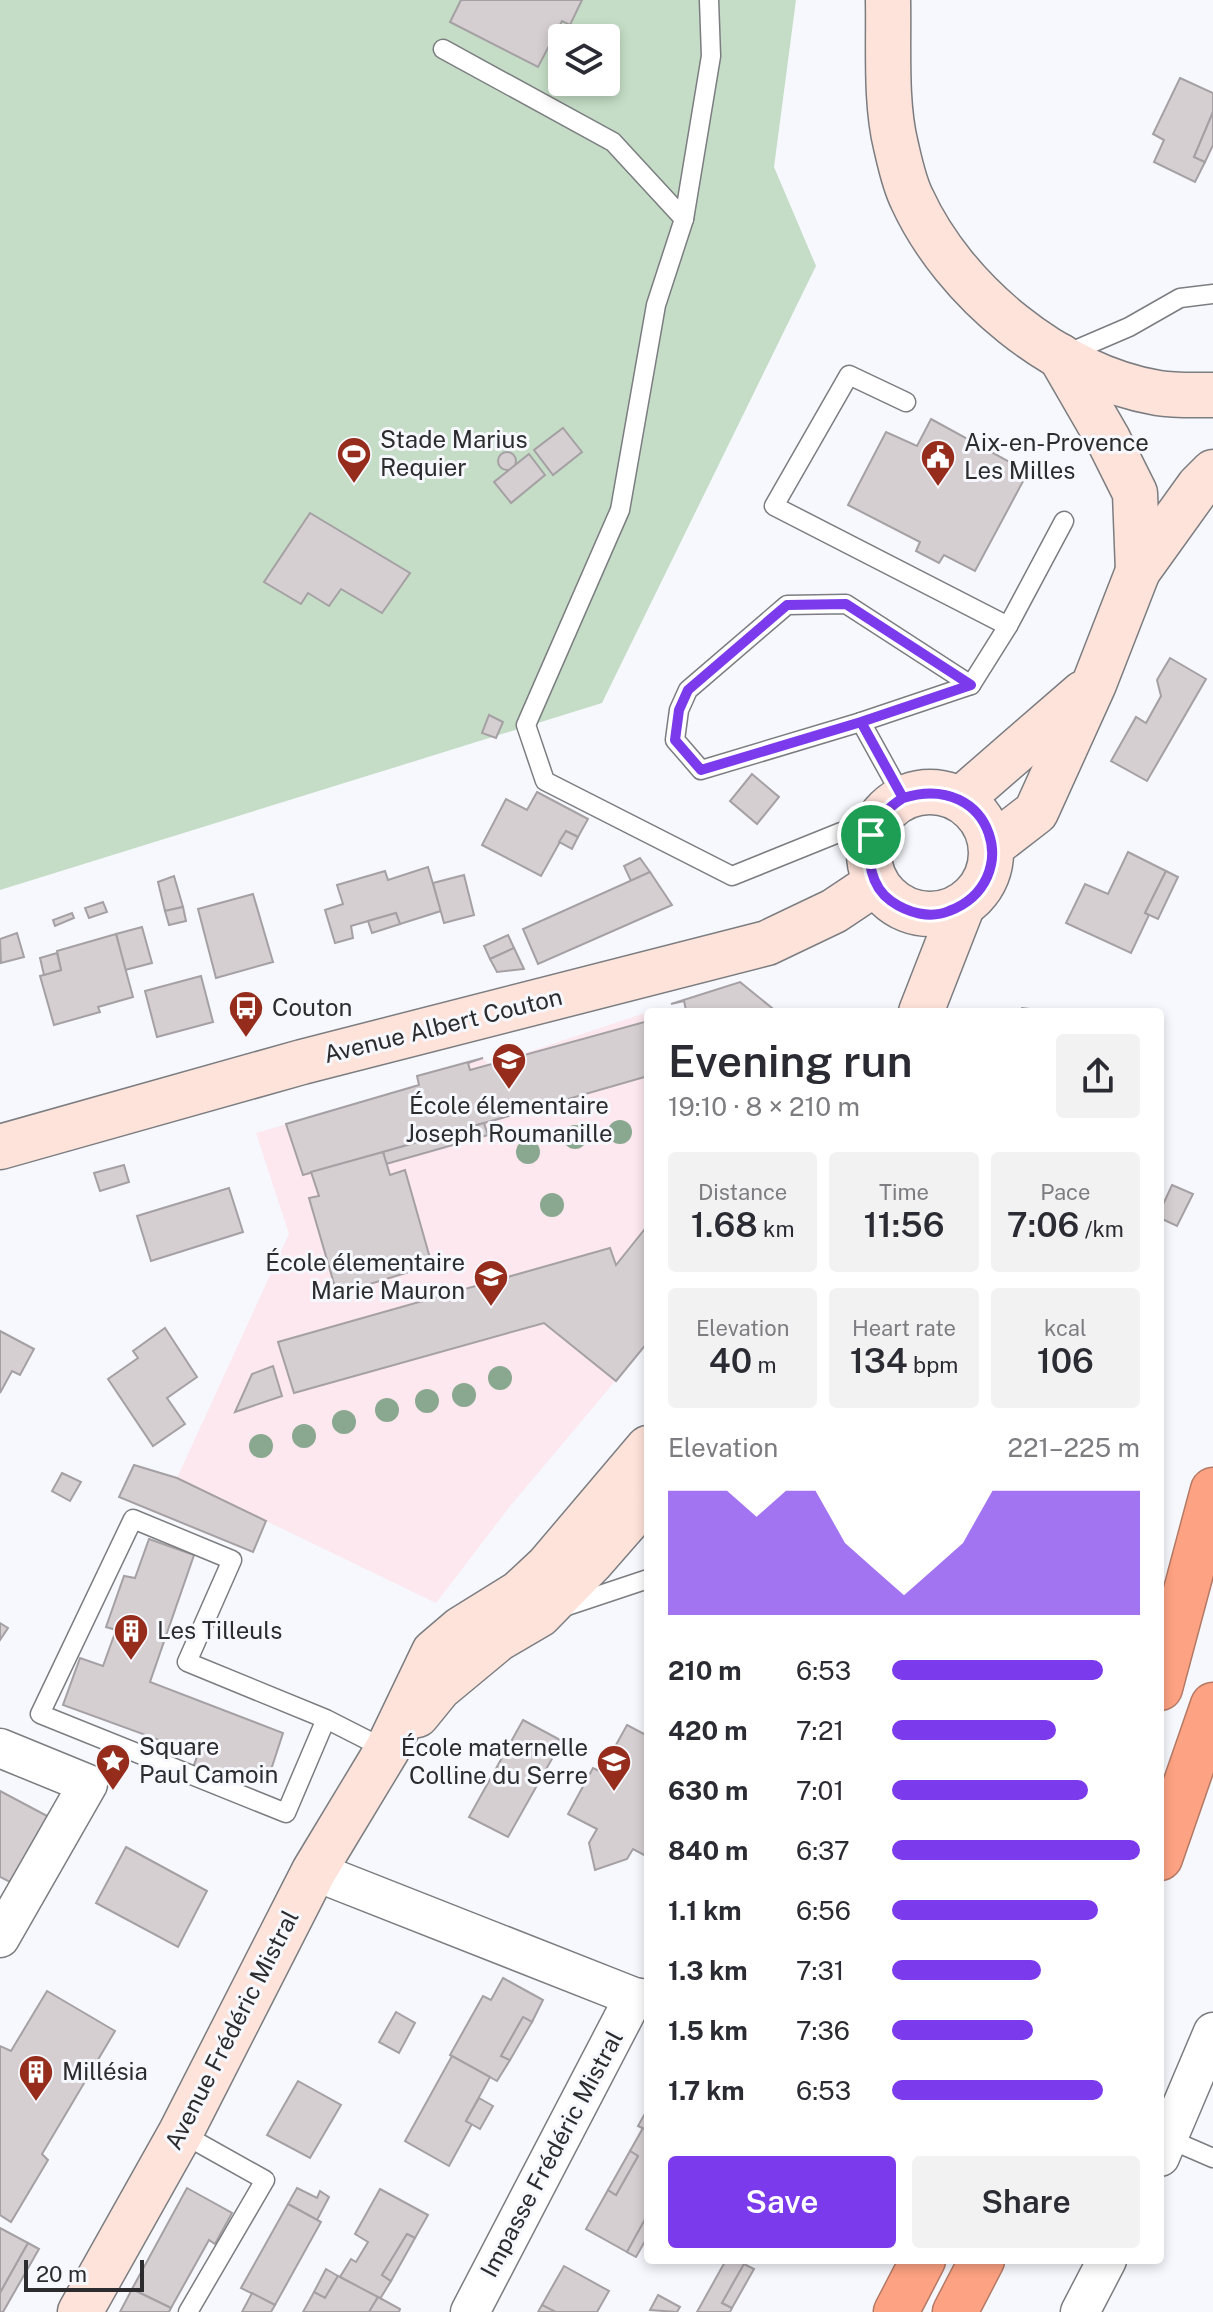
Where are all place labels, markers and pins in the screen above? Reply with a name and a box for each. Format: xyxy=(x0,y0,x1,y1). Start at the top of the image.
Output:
place label: Stade Marius Requier xyxy=(380,425,528,481)
place label: Aix-en-Provence Les Milles xyxy=(964,428,1149,484)
sports icon: Stade Marius Requier xyxy=(335,435,373,485)
public building icon: Aix-en-Provence Les Milles xyxy=(919,438,957,488)
pin xyxy=(837,801,905,869)
bus stop icon: Couton xyxy=(227,989,265,1039)
place label: Couton xyxy=(272,993,352,1021)
school or university icon: École élementaire Joseph Roumanille xyxy=(490,1041,528,1091)
place label: École élementaire Joseph Roumanille xyxy=(405,1091,613,1147)
place label: École élementaire Marie Mauron xyxy=(265,1248,465,1304)
school or university icon: École élementaire Marie Mauron xyxy=(472,1258,510,1308)
building icon: Les Tilleuls xyxy=(112,1612,150,1662)
place label: Les Tilleuls xyxy=(157,1616,282,1644)
place label: Square Paul Camoin xyxy=(139,1732,278,1788)
place label: École maternelle Colline du Serre xyxy=(401,1733,588,1789)
place icon: Square Paul Camoin xyxy=(94,1742,132,1792)
school or university icon: École maternelle Colline du Serre xyxy=(595,1743,633,1793)
building icon: Millésia xyxy=(17,2053,55,2103)
place label: Millésia xyxy=(62,2057,148,2085)

